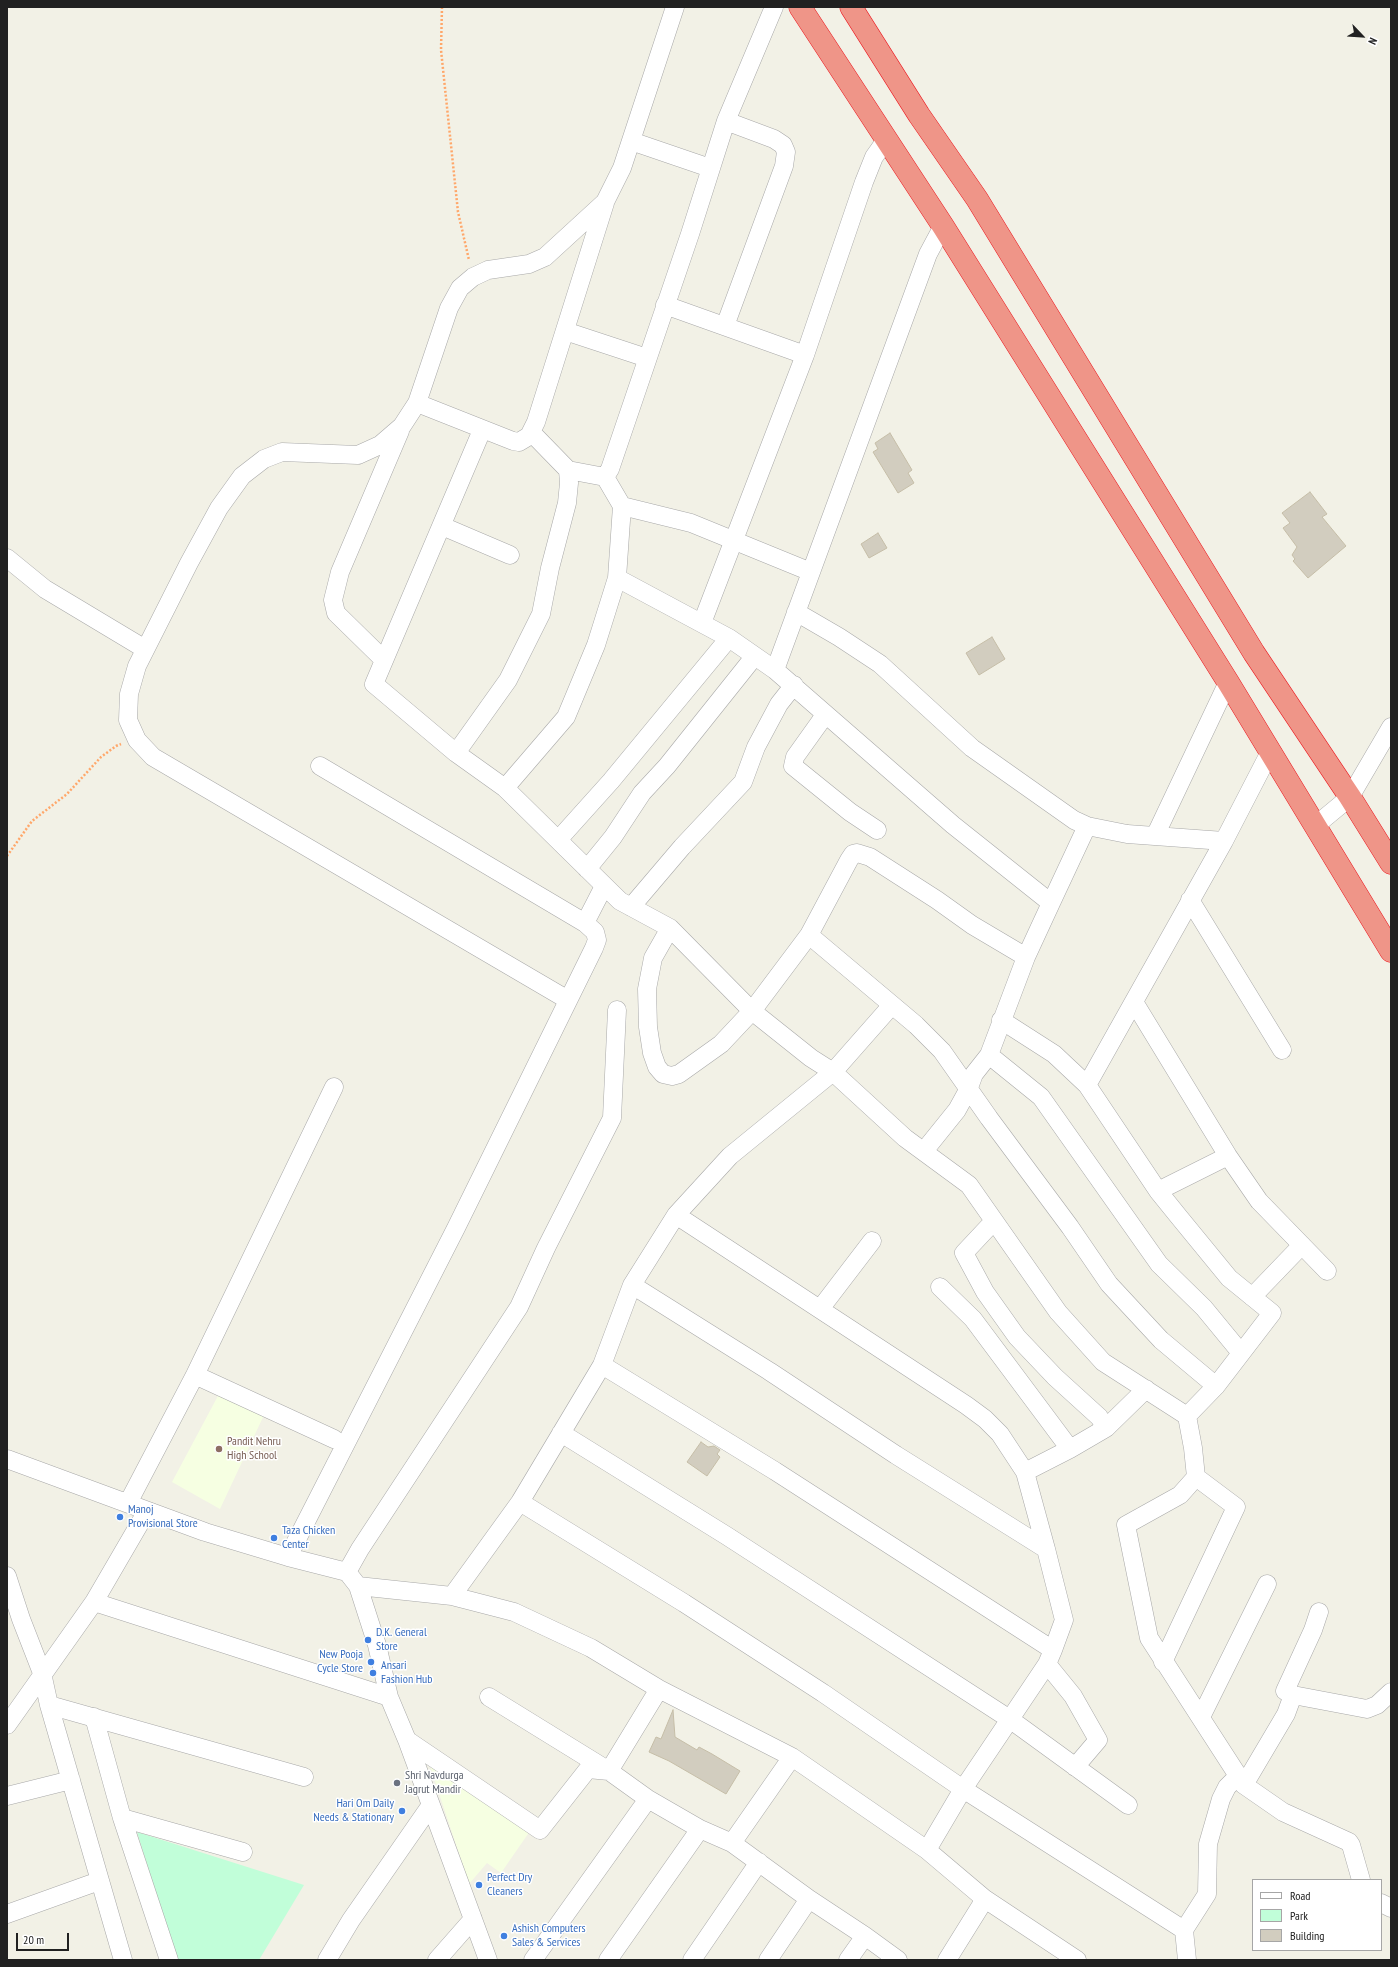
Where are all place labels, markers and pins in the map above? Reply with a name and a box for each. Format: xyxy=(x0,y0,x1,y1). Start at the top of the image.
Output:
place label: Pandit Nehru High School xyxy=(227,1435,281,1463)
marker: Pandit Nehru High School xyxy=(214,1444,224,1454)
place label: Manoj Provisional Store xyxy=(128,1503,198,1531)
marker: Manoj Provisional Store xyxy=(115,1512,125,1522)
place label: Taza Chicken Center xyxy=(282,1524,335,1552)
marker: Taza Chicken Center xyxy=(269,1533,279,1543)
place label: D.K. General Store xyxy=(376,1626,427,1654)
marker: D.K. General Store xyxy=(363,1635,373,1645)
place label: New Pooja Cycle Store xyxy=(317,1648,363,1676)
marker: New Pooja Cycle Store xyxy=(366,1657,376,1667)
place label: Ansari Fashion Hub xyxy=(381,1659,433,1687)
marker: Ansari Fashion Hub xyxy=(368,1668,378,1678)
place label: Shri Navdurga Jagrut Mandir xyxy=(405,1769,463,1797)
marker: Shri Navdurga Jagrut Mandir xyxy=(392,1778,402,1788)
place label: Hari Om Daily Needs & Stationary xyxy=(313,1797,394,1825)
marker: Hari Om Daily Needs & Stationary xyxy=(397,1806,407,1816)
place label: Perfect Dry Cleaners xyxy=(487,1871,532,1899)
marker: Perfect Dry Cleaners xyxy=(474,1880,484,1890)
place label: Ashish Computers Sales & Services xyxy=(512,1922,586,1950)
marker: Ashish Computers Sales & Services xyxy=(499,1931,509,1941)

